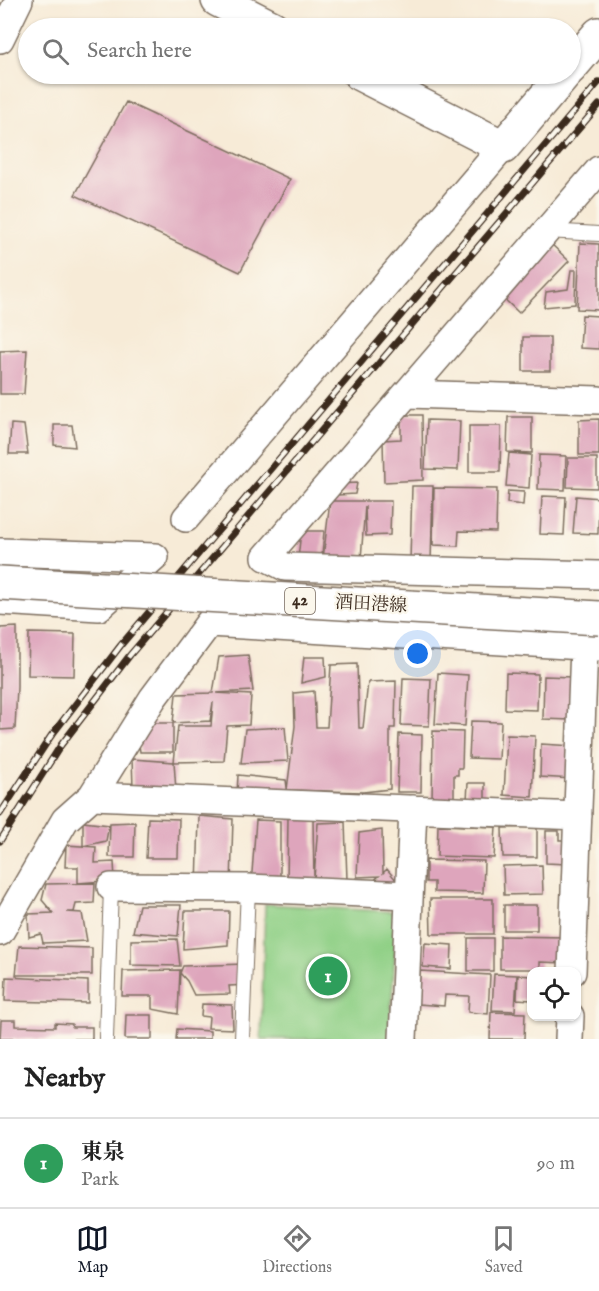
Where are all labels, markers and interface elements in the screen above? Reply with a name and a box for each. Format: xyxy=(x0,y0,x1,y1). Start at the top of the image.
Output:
search box xyxy=(18,18,581,84)
icon: search xyxy=(39,35,72,68)
text: Search here xyxy=(87,37,192,65)
road number: 42 xyxy=(285,588,315,614)
street label: 酒田港線 xyxy=(334,592,408,618)
your location xyxy=(403,639,432,668)
pin: 1 xyxy=(308,954,348,998)
map controls xyxy=(527,967,581,1021)
button: locate xyxy=(527,967,581,1021)
text: Nearby xyxy=(24,1062,105,1095)
text: 東泉 xyxy=(81,1139,125,1167)
text: 1 xyxy=(40,1151,47,1176)
text: 90 m xyxy=(537,1151,575,1176)
text: Park xyxy=(81,1167,119,1192)
tab: Map xyxy=(76,1222,109,1278)
tab: Directions xyxy=(262,1222,332,1278)
tab: Saved xyxy=(485,1222,523,1278)

